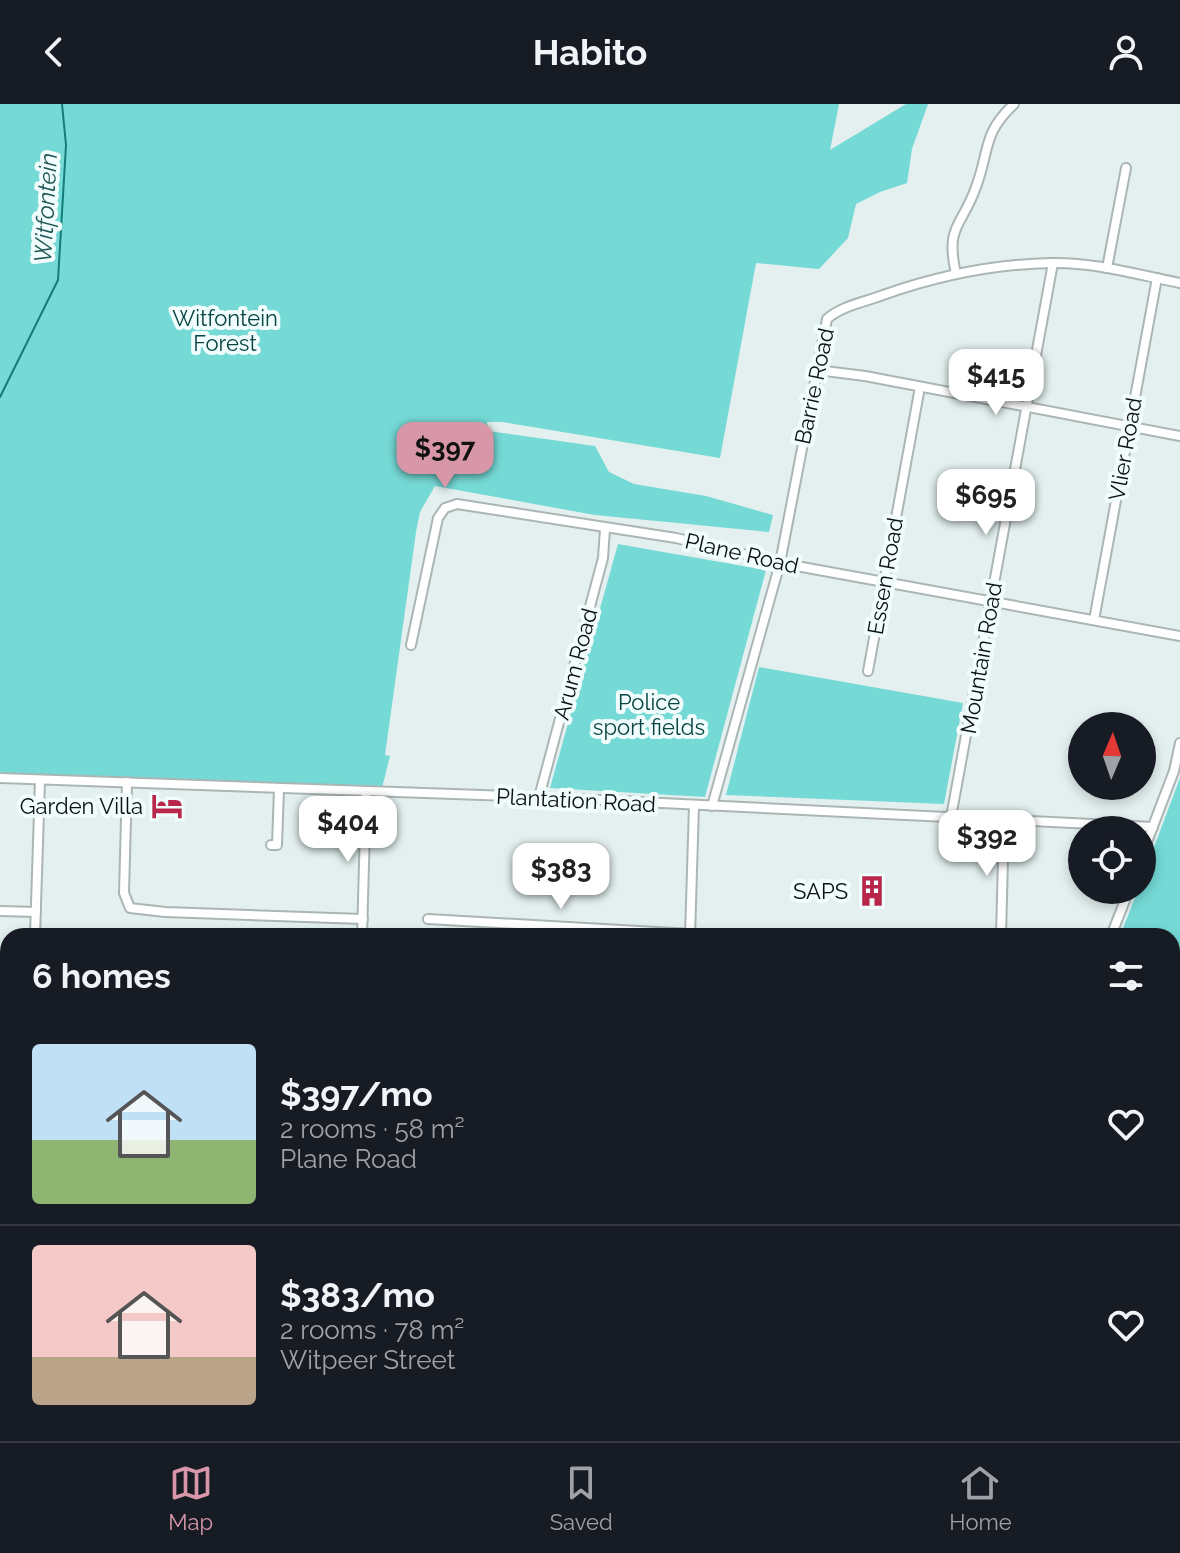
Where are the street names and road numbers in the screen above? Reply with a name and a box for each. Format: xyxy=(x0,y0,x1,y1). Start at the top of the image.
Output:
street label: Barrie Road xyxy=(789,325,839,447)
street label: Vlier Road xyxy=(1103,395,1147,503)
street label: Essen Road xyxy=(862,515,908,637)
street label: Plane Road xyxy=(683,527,801,579)
street label: Mountain Road xyxy=(955,580,1007,736)
street label: Arum Road xyxy=(548,605,602,723)
street label: Plantation Road xyxy=(495,783,657,817)

